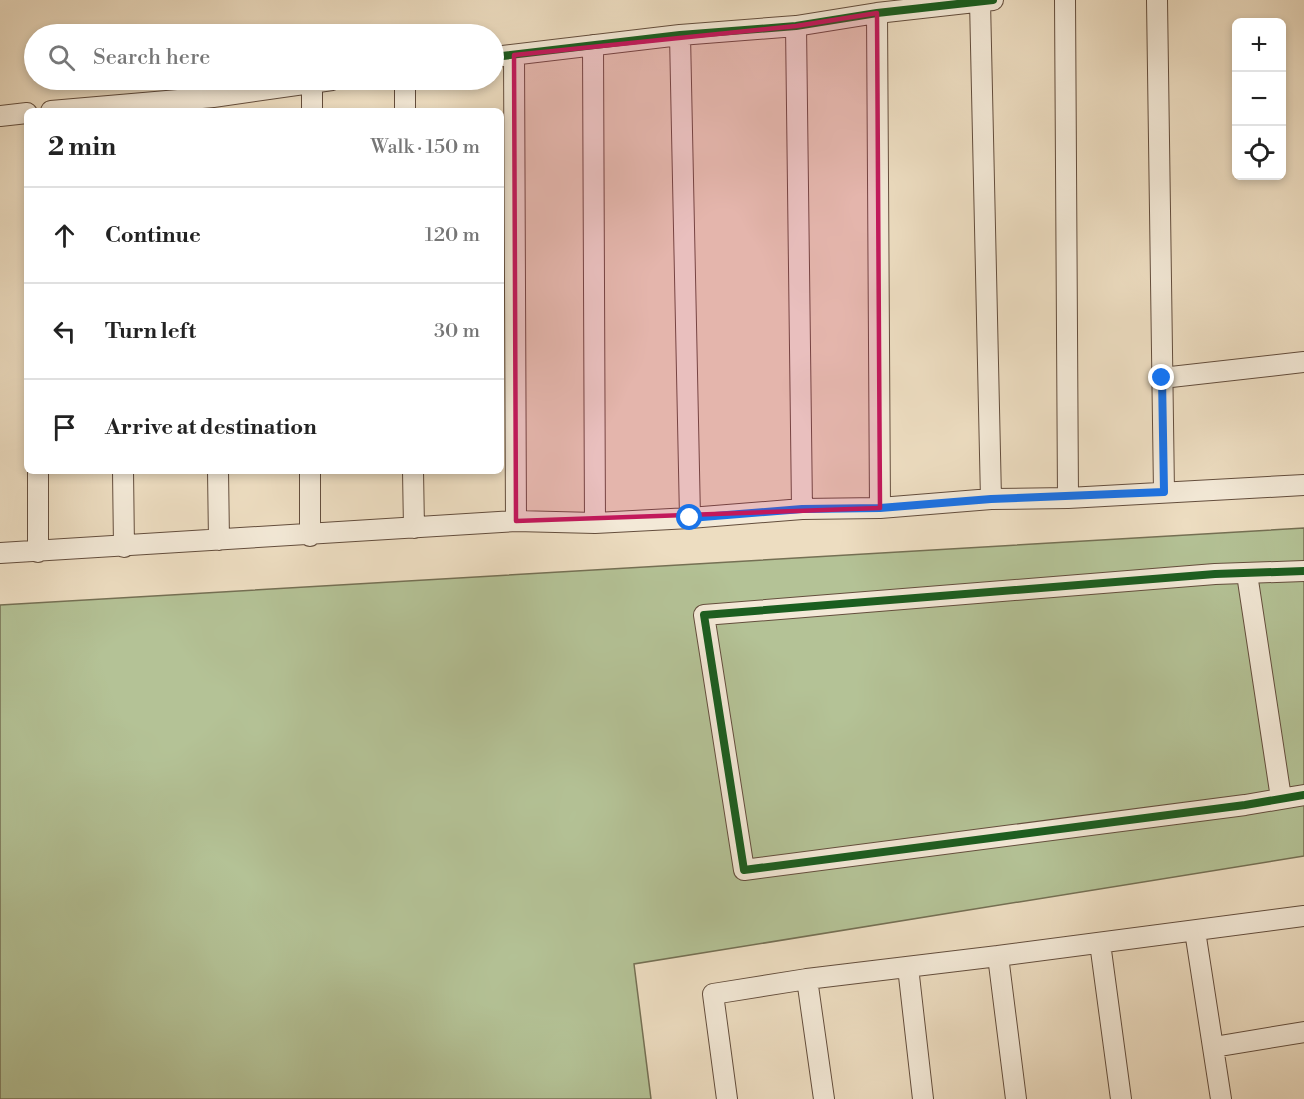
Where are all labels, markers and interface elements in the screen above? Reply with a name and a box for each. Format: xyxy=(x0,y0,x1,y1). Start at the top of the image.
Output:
map controls xyxy=(1232,18,1286,180)
button: + xyxy=(1232,18,1286,72)
search box xyxy=(24,24,504,90)
icon: search xyxy=(45,41,78,74)
text: Search here xyxy=(93,44,210,71)
button: − xyxy=(1232,72,1286,126)
button: locate xyxy=(1232,126,1286,180)
text: 2 min xyxy=(48,131,116,163)
text: Walk · 150 m xyxy=(371,135,480,160)
icon: ahead xyxy=(48,219,81,252)
text: Continue xyxy=(105,222,201,249)
text: 120 m xyxy=(425,223,480,248)
icon: left xyxy=(48,315,81,348)
text: Turn left xyxy=(105,318,196,345)
text: 30 m xyxy=(434,319,480,344)
route end xyxy=(1148,364,1174,390)
icon: arrive xyxy=(48,411,81,444)
text: Arrive at destination xyxy=(105,414,317,441)
route start xyxy=(676,504,702,530)

